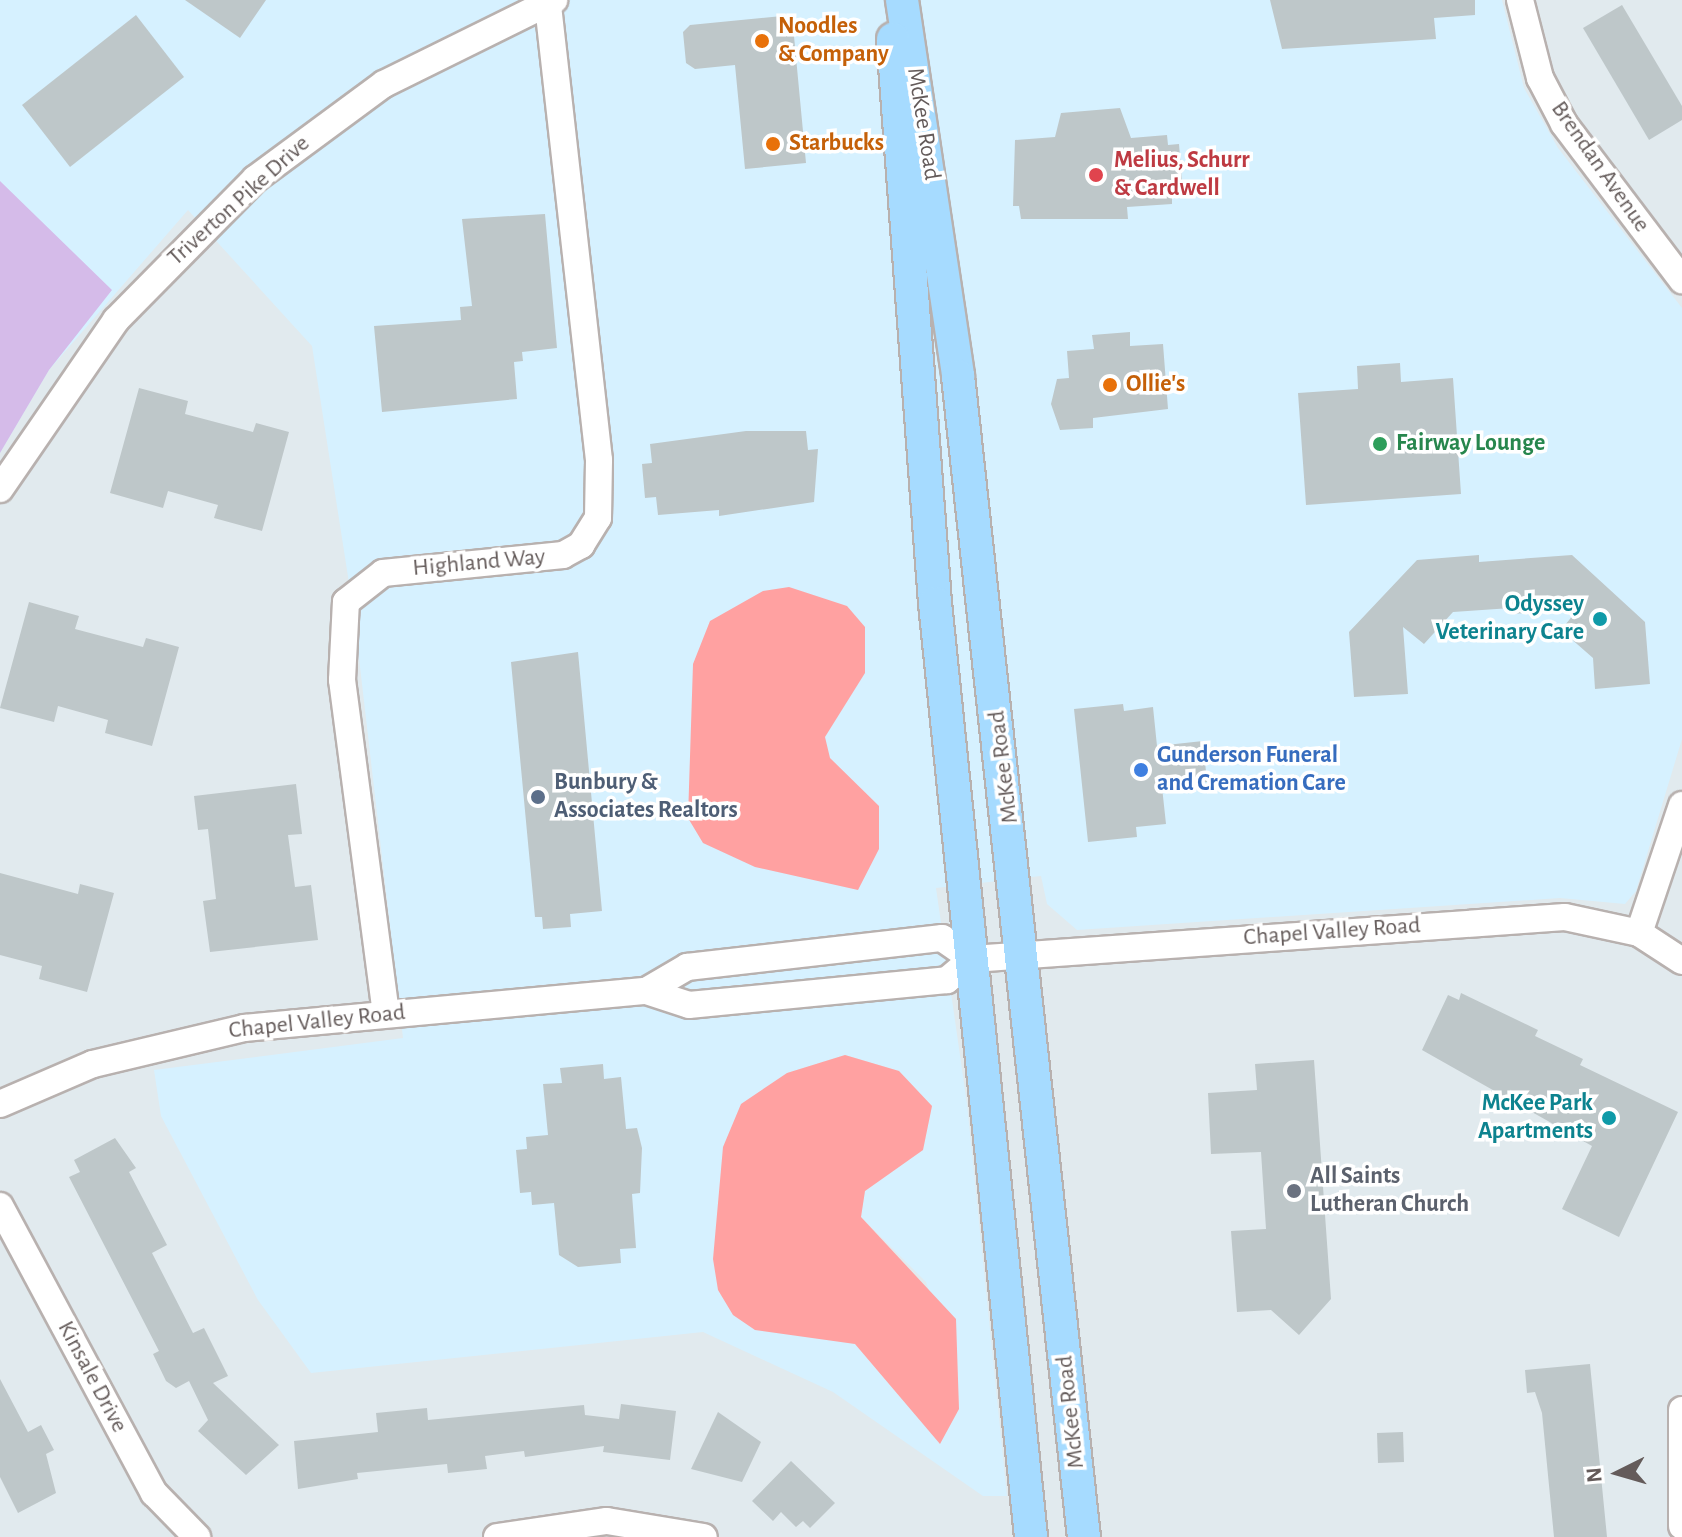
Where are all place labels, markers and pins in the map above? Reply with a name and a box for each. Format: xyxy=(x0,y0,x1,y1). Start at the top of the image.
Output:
place label: Noodles & Company xyxy=(778,13,889,69)
marker: Noodles & Company xyxy=(753,32,771,50)
place label: Starbucks xyxy=(789,130,884,158)
marker: Starbucks xyxy=(764,135,782,153)
place label: Melius, Schurr & Cardwell xyxy=(1114,147,1250,203)
marker: Melius, Schurr & Cardwell xyxy=(1085,164,1107,186)
place label: Ollie's xyxy=(1126,371,1185,399)
marker: Ollie's xyxy=(1101,376,1119,394)
place label: Fairway Lounge xyxy=(1396,430,1545,458)
marker: Fairway Lounge xyxy=(1371,435,1389,453)
place label: Odyssey Veterinary Care xyxy=(1435,591,1584,647)
marker: Odyssey Veterinary Care xyxy=(1591,610,1609,628)
place label: Gunderson Funeral and Cremation Care xyxy=(1157,742,1346,798)
marker: Gunderson Funeral and Cremation Care xyxy=(1132,761,1150,779)
place label: Bunbury & Associates Realtors xyxy=(554,769,738,825)
marker: Bunbury & Associates Realtors xyxy=(529,788,547,806)
place label: McKee Park Apartments xyxy=(1478,1090,1593,1146)
marker: McKee Park Apartments xyxy=(1600,1109,1618,1127)
place label: All Saints Lutheran Church xyxy=(1310,1163,1469,1219)
marker: All Saints Lutheran Church xyxy=(1285,1182,1303,1200)

